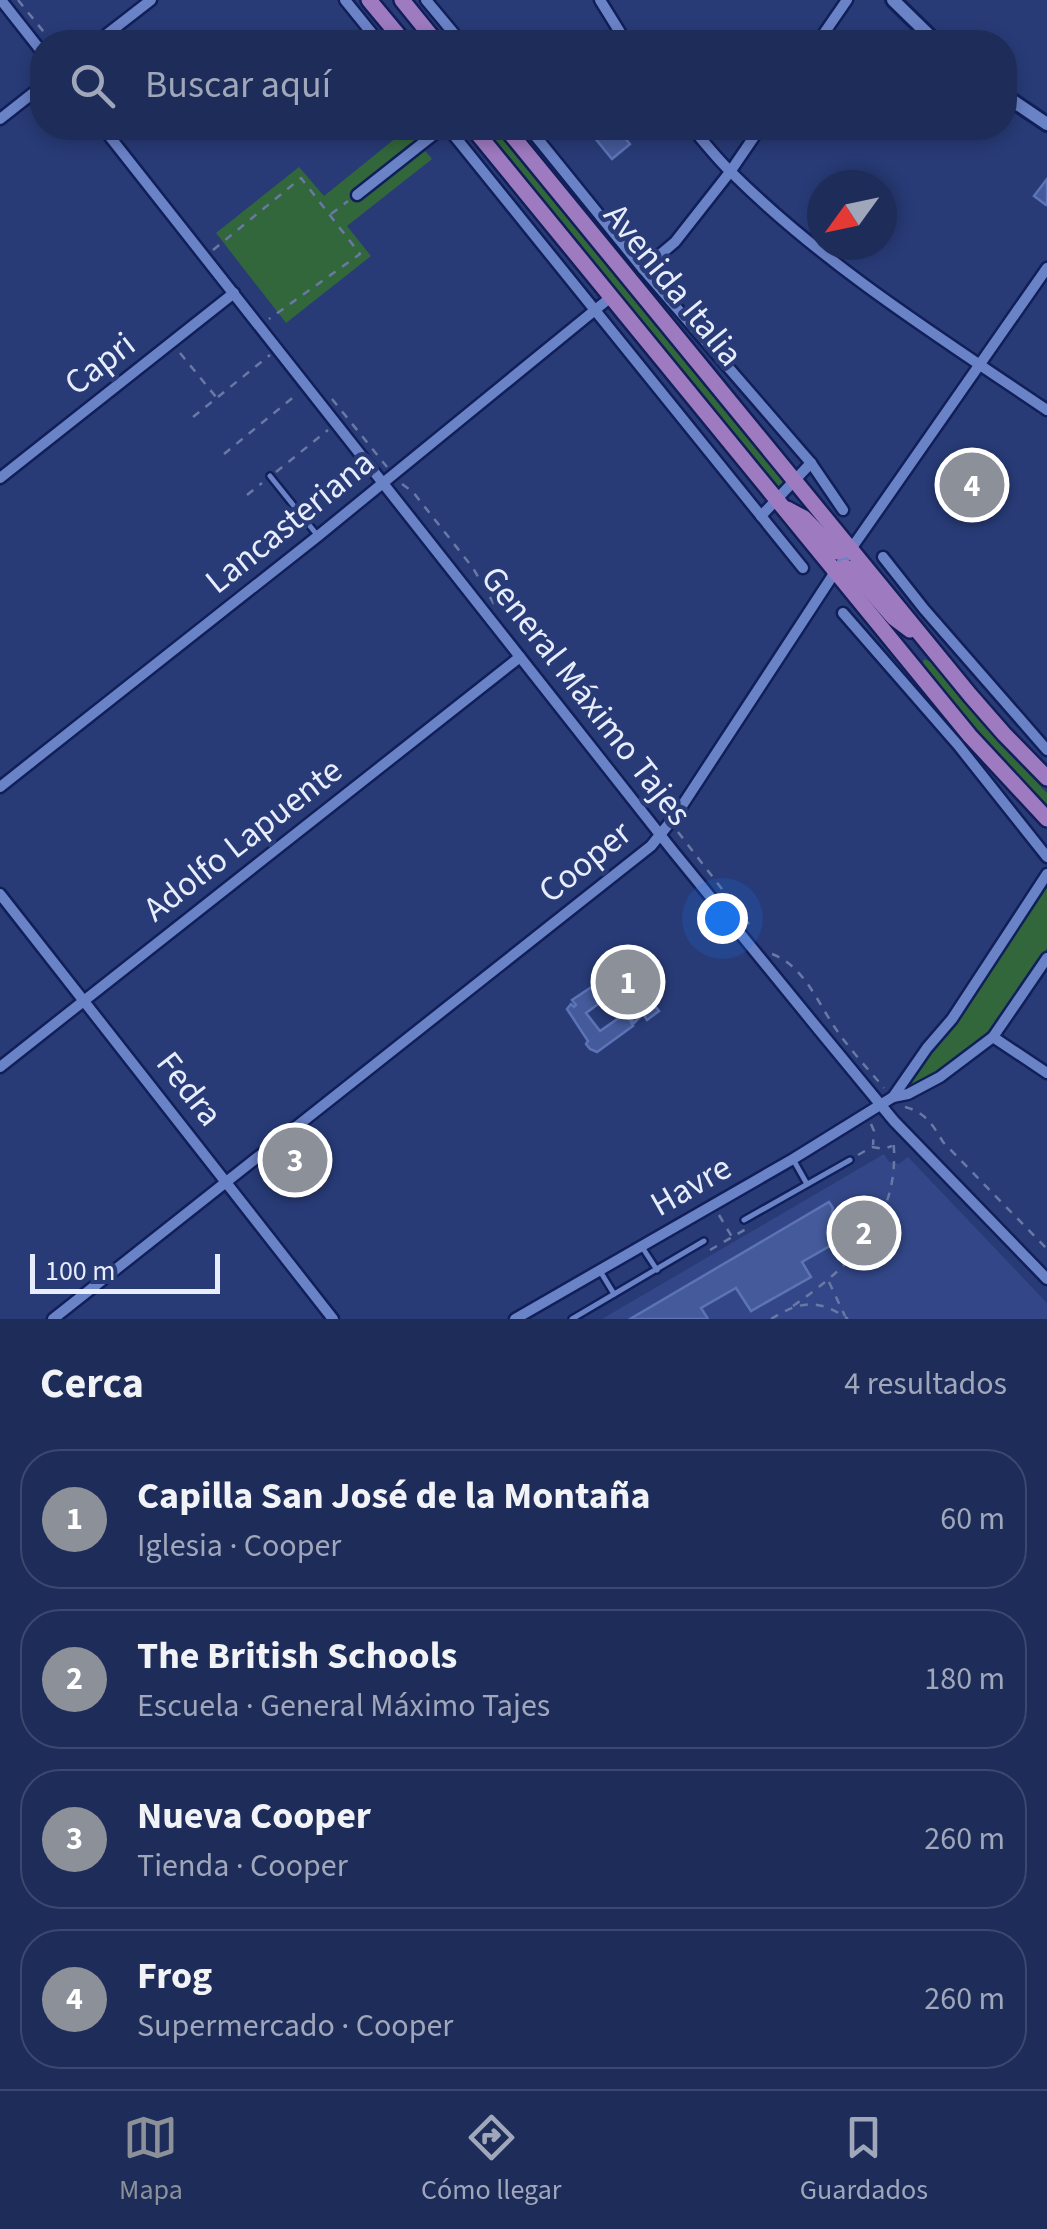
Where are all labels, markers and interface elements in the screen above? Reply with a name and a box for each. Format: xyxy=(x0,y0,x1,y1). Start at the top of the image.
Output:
search box xyxy=(30,30,1017,140)
icon: search xyxy=(65,58,120,113)
text: Buscar aquí xyxy=(145,58,331,112)
north arrow xyxy=(807,170,897,260)
street label: Avenida Italia xyxy=(592,193,754,377)
street label: Capri xyxy=(54,320,146,408)
street label: Lancasteriana xyxy=(195,438,385,606)
pin: 4 xyxy=(940,448,1004,522)
street label: General Máximo Tajes xyxy=(469,556,703,836)
street label: Adolfo Lapuente xyxy=(133,746,353,934)
street label: Cooper xyxy=(528,808,643,915)
your location xyxy=(697,893,748,944)
pin: 1 xyxy=(596,944,660,1020)
street label: Fedra xyxy=(144,1041,234,1137)
pin: 3 xyxy=(262,1122,328,1198)
street label: Havre xyxy=(641,1143,741,1229)
pin: 2 xyxy=(832,1196,896,1270)
scale bar xyxy=(30,1249,220,1294)
text: 100 m xyxy=(45,1251,116,1291)
text: Cerca xyxy=(40,1354,144,1414)
text: 4 resultados xyxy=(844,1361,1007,1407)
text: Capilla San José de la Montaña xyxy=(137,1469,651,1523)
text: 1 xyxy=(66,1496,83,1542)
text: 60 m xyxy=(940,1496,1005,1542)
text: Iglesia · Cooper xyxy=(137,1523,341,1569)
text: The British Schools xyxy=(137,1629,457,1683)
text: 2 xyxy=(66,1656,83,1702)
text: 180 m xyxy=(924,1656,1005,1702)
text: Escuela · General Máximo Tajes xyxy=(137,1683,550,1729)
text: Nueva Cooper xyxy=(137,1789,371,1843)
text: 3 xyxy=(66,1816,83,1862)
text: 260 m xyxy=(924,1816,1005,1862)
text: Tienda · Cooper xyxy=(137,1843,348,1889)
text: Frog xyxy=(137,1949,212,2003)
text: 4 xyxy=(66,1976,83,2022)
text: 260 m xyxy=(924,1976,1005,2022)
text: Supermercado · Cooper xyxy=(137,2003,453,2049)
tab: Mapa xyxy=(119,2110,183,2210)
tab: Cómo llegar xyxy=(421,2110,562,2210)
tab: Guardados xyxy=(800,2110,928,2210)

